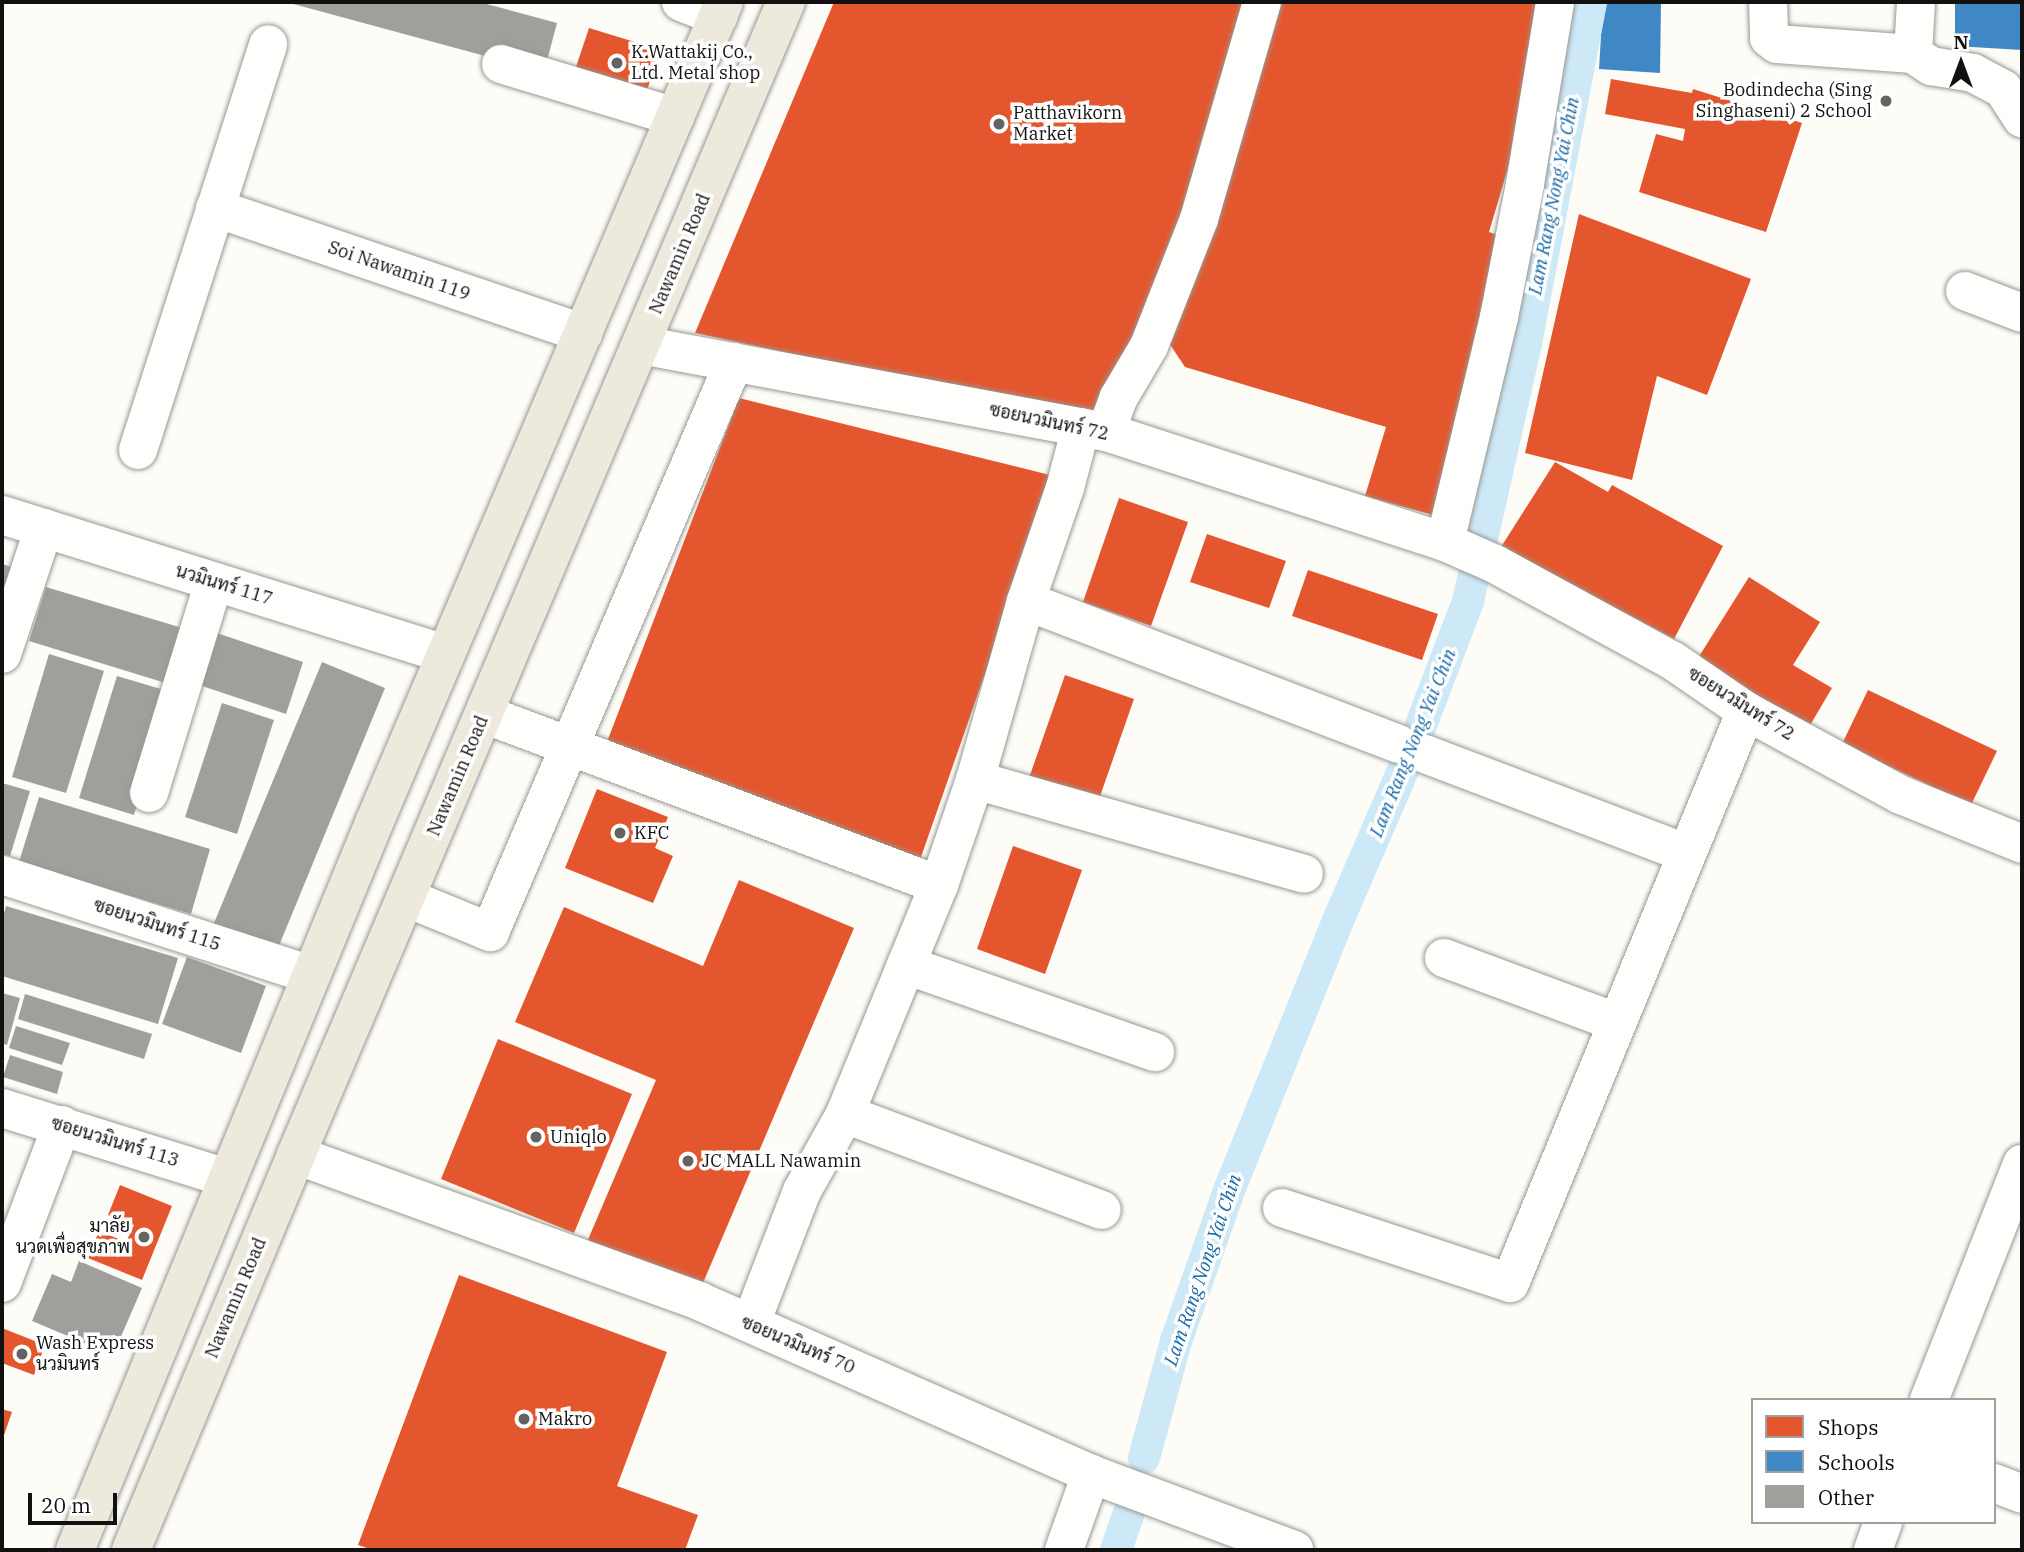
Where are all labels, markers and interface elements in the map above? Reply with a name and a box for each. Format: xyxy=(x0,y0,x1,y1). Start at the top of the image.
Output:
north arrow xyxy=(1926,28,1996,98)
text: N xyxy=(1953,30,1969,54)
place label: K.Wattakij Co., Ltd. Metal shop xyxy=(631,42,760,84)
marker: K.Wattakij Co., Ltd. Metal shop xyxy=(609,55,625,71)
place label: Bodindecha (Sing Singhaseni) 2 School xyxy=(1696,80,1872,122)
marker: Bodindecha (Sing Singhaseni) 2 School xyxy=(1878,93,1894,109)
water label: Lam Rang Nong Yai Chin xyxy=(1524,95,1584,297)
place label: Patthavikorn Market xyxy=(1013,103,1122,146)
marker: Patthavikorn Market xyxy=(991,116,1007,132)
street label: Nawamin Road xyxy=(645,191,715,317)
street label: Soi Nawamin 119 xyxy=(325,237,473,305)
street label: ซอยนวมินทร์ 72 xyxy=(987,399,1111,445)
street label: นวมินทร์ 117 xyxy=(173,560,275,610)
water label: Lam Rang Nong Yai Chin xyxy=(1365,646,1461,840)
street label: ซอยนวมินทร์ 72 xyxy=(1684,663,1798,745)
street label: Nawamin Road xyxy=(423,713,493,839)
place label: KFC xyxy=(634,822,669,844)
marker: KFC xyxy=(612,825,628,841)
street label: ซอยนวมินทร์ 115 xyxy=(91,894,223,956)
street label: ซอยนวมินทร์ 113 xyxy=(49,1112,181,1172)
place label: Uniqlo xyxy=(550,1126,607,1148)
marker: Uniqlo xyxy=(528,1129,544,1145)
place label: JC MALL Nawamin xyxy=(702,1150,861,1172)
marker: JC MALL Nawamin xyxy=(680,1153,696,1169)
water label: Lam Rang Nong Yai Chin xyxy=(1160,1171,1246,1369)
place label: มาลัย นวดเพื่อสุขภาพ xyxy=(16,1216,130,1258)
marker: มาลัย นวดเพื่อสุขภาพ xyxy=(136,1229,152,1245)
street label: Nawamin Road xyxy=(201,1235,271,1361)
street label: ซอยนวมินทร์ 70 xyxy=(738,1311,858,1379)
place label: Wash Express นวมินทร์ xyxy=(36,1333,154,1376)
marker: Wash Express นวมินทร์ xyxy=(14,1346,30,1362)
legend xyxy=(1751,1398,1996,1524)
place label: Makro xyxy=(538,1408,592,1430)
marker: Makro xyxy=(516,1411,532,1427)
text: Shops xyxy=(1818,1413,1878,1441)
text: Schools xyxy=(1818,1448,1895,1476)
scale bar xyxy=(32,1478,121,1522)
text: Other xyxy=(1818,1483,1874,1511)
text: 20 m xyxy=(41,1491,91,1519)

